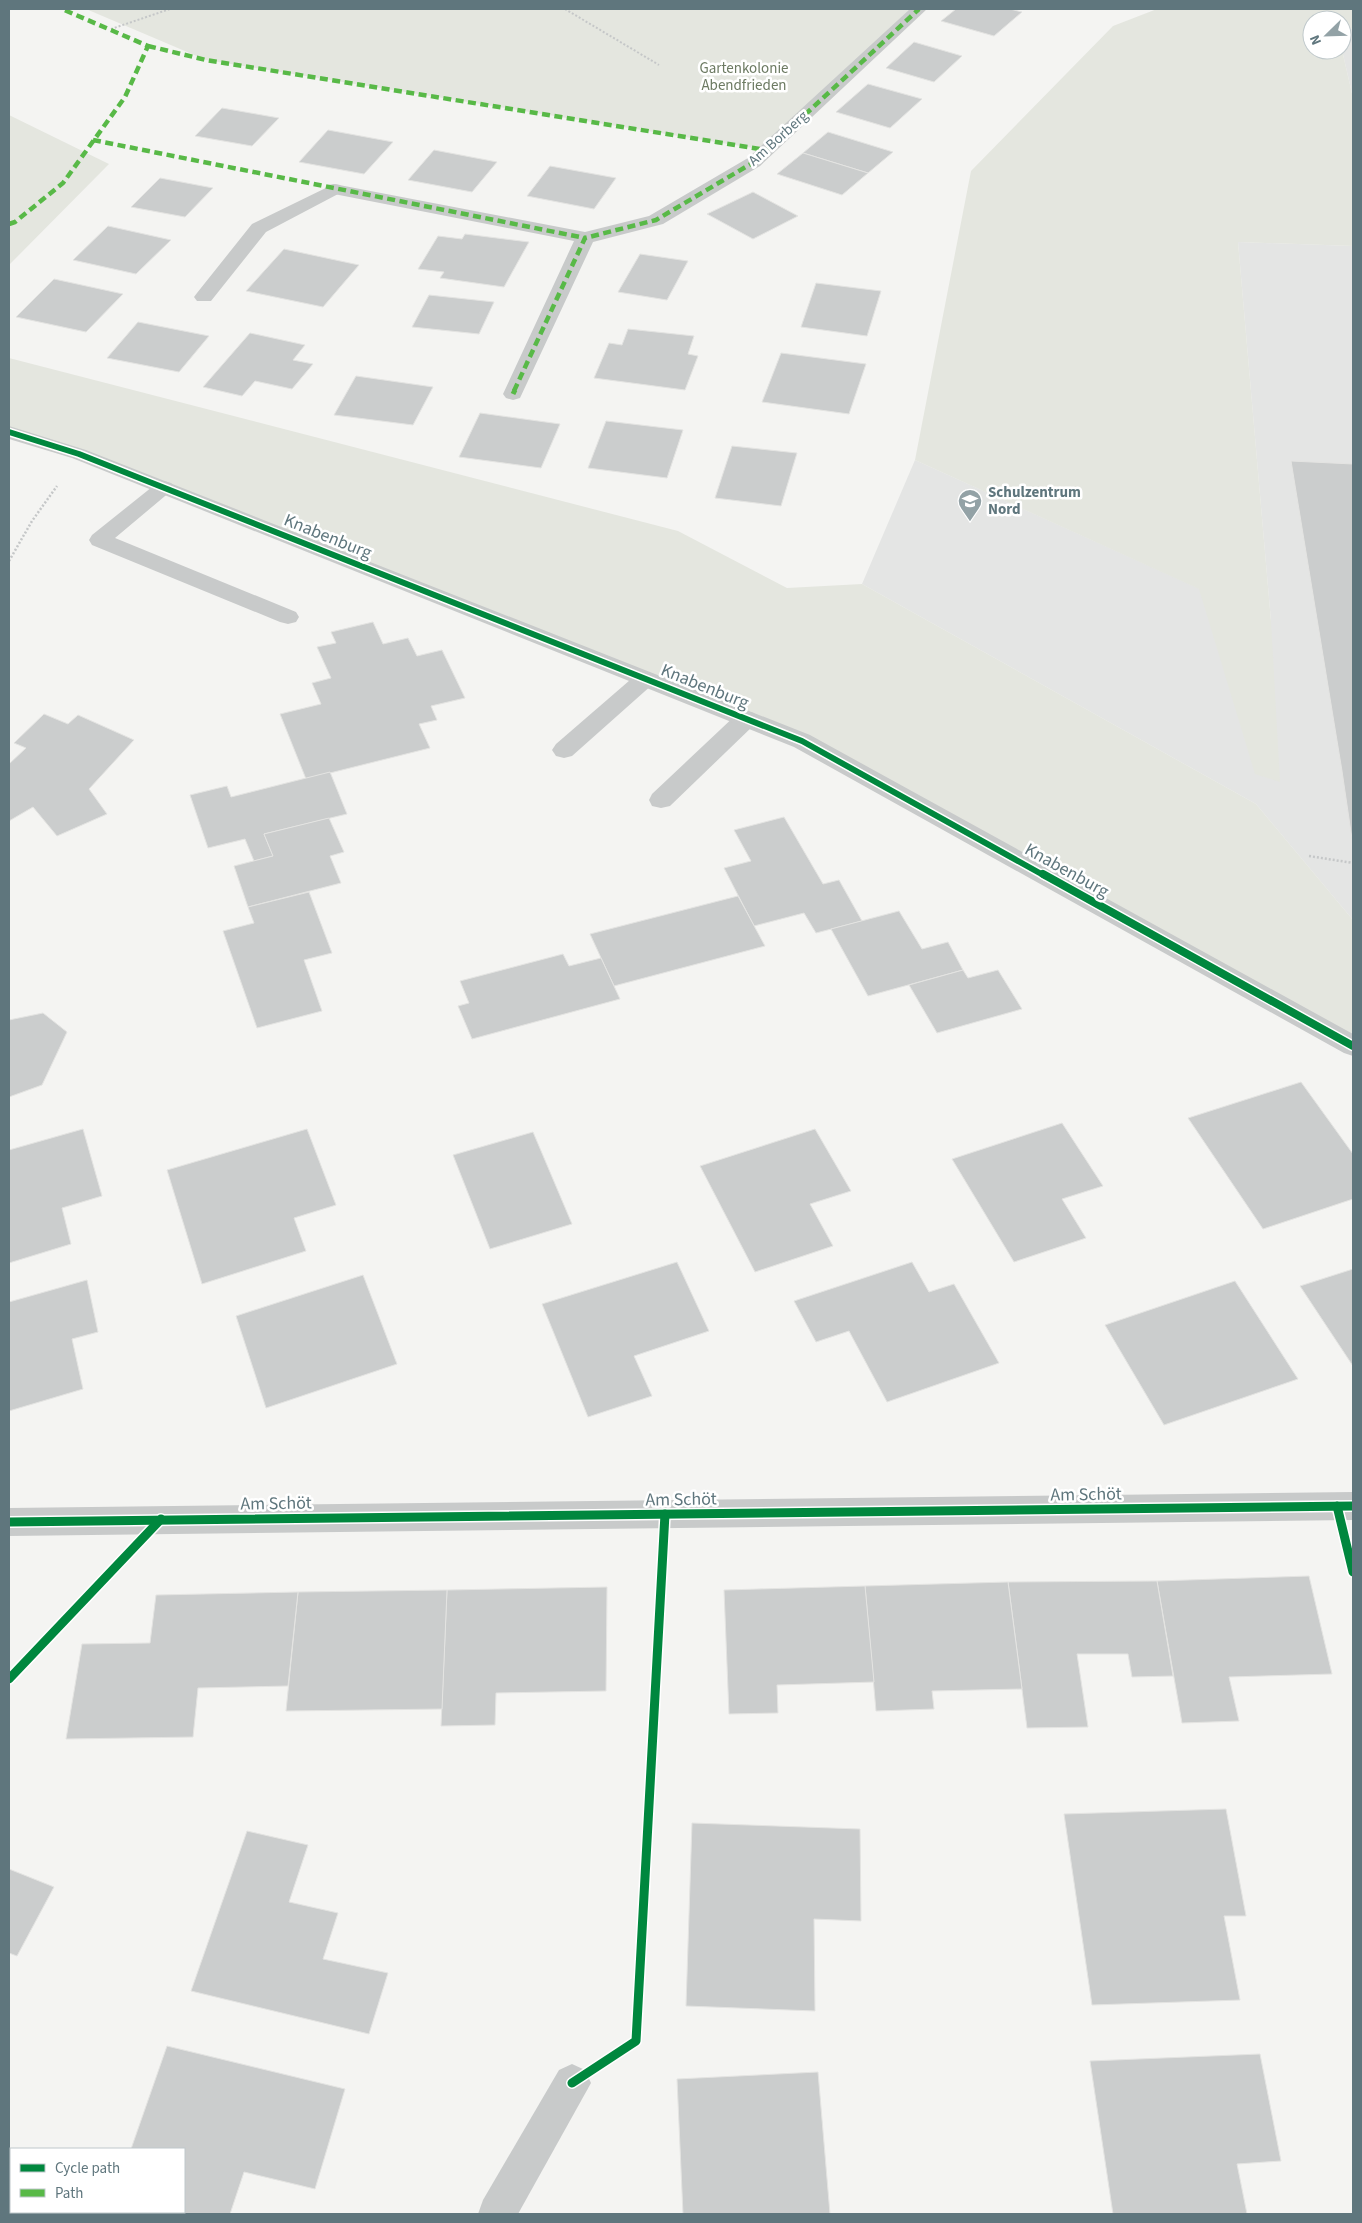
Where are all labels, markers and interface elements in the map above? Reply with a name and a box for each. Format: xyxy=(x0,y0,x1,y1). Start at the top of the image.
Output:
north arrow xyxy=(1302,10,1352,60)
text: N xyxy=(1305,31,1327,48)
park label: Gartenkolonie Abendfrieden xyxy=(699,58,789,96)
street label: Am Borberg xyxy=(744,105,813,171)
place label: Schulzentrum Nord xyxy=(988,482,1081,520)
school or university icon: Schulzentrum Nord xyxy=(957,488,983,522)
street label: Knabenburg xyxy=(280,507,376,565)
street label: Knabenburg xyxy=(657,657,753,715)
street label: Knabenburg xyxy=(1020,837,1113,904)
street label: Am Schöt xyxy=(1050,1481,1122,1508)
street label: Am Schöt xyxy=(645,1486,717,1513)
street label: Am Schöt xyxy=(240,1490,312,1517)
legend xyxy=(10,2148,185,2213)
text: Cycle path xyxy=(55,2158,120,2179)
text: Path xyxy=(55,2183,83,2204)

